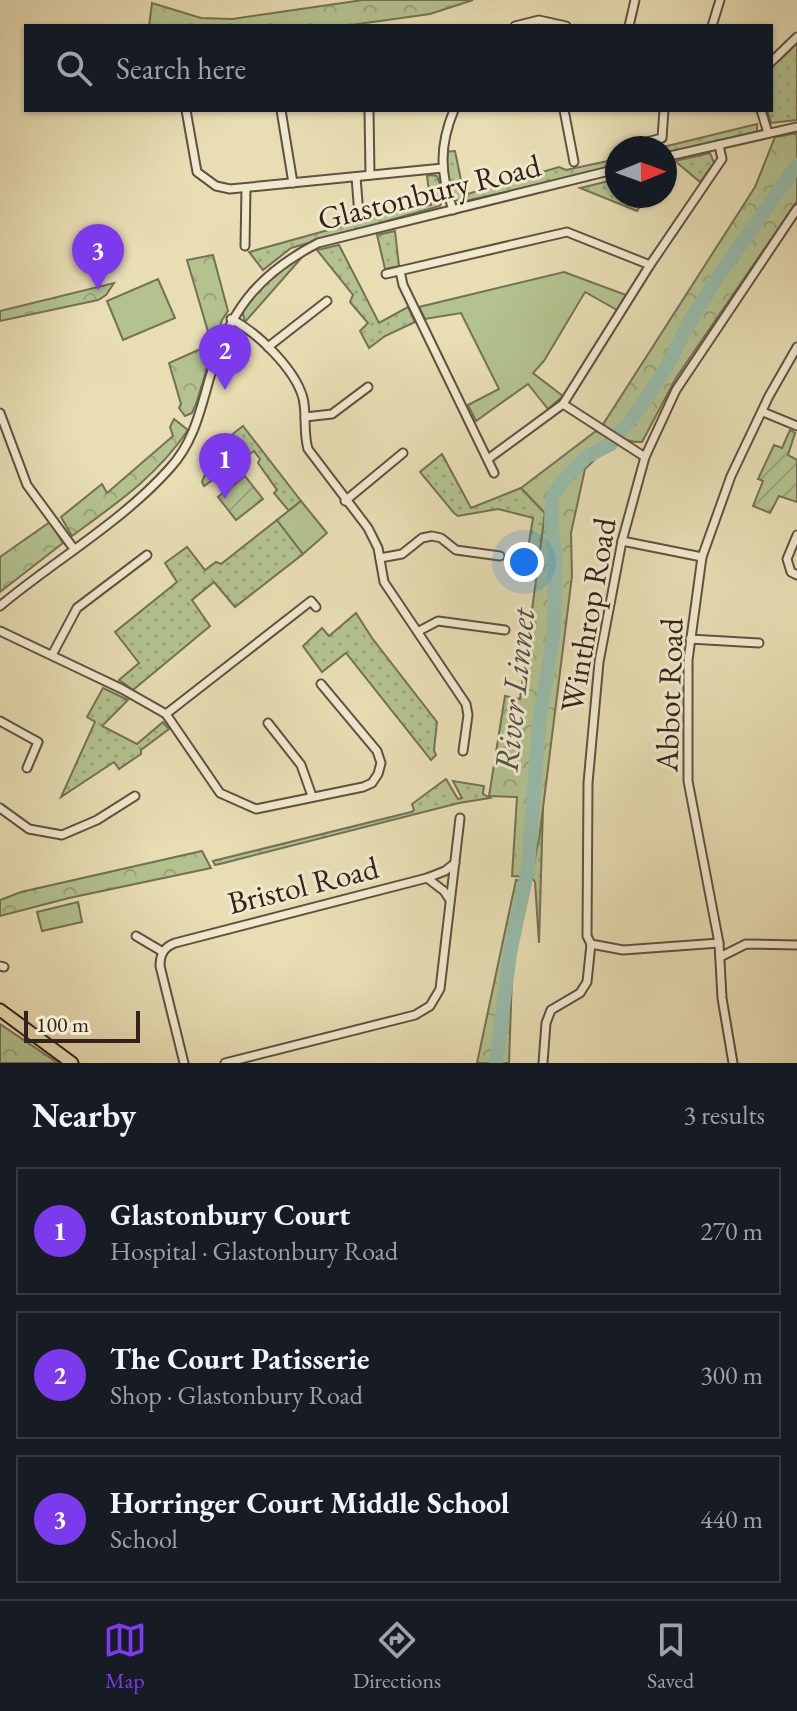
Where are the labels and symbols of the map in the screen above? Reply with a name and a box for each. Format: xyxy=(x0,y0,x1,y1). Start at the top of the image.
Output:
north arrow xyxy=(605,136,677,208)
street label: Glastonbury Road xyxy=(313,144,546,240)
pin: 3 xyxy=(72,224,124,290)
pin: 2 xyxy=(199,324,251,390)
pin: 1 xyxy=(199,433,251,499)
street label: Winthrop Road xyxy=(550,514,626,715)
your location xyxy=(504,542,544,582)
water label: River Linnet xyxy=(484,604,545,774)
street label: Abbot Road xyxy=(645,616,693,774)
street label: Bristol Road xyxy=(223,846,384,924)
scale bar xyxy=(24,1007,140,1043)

